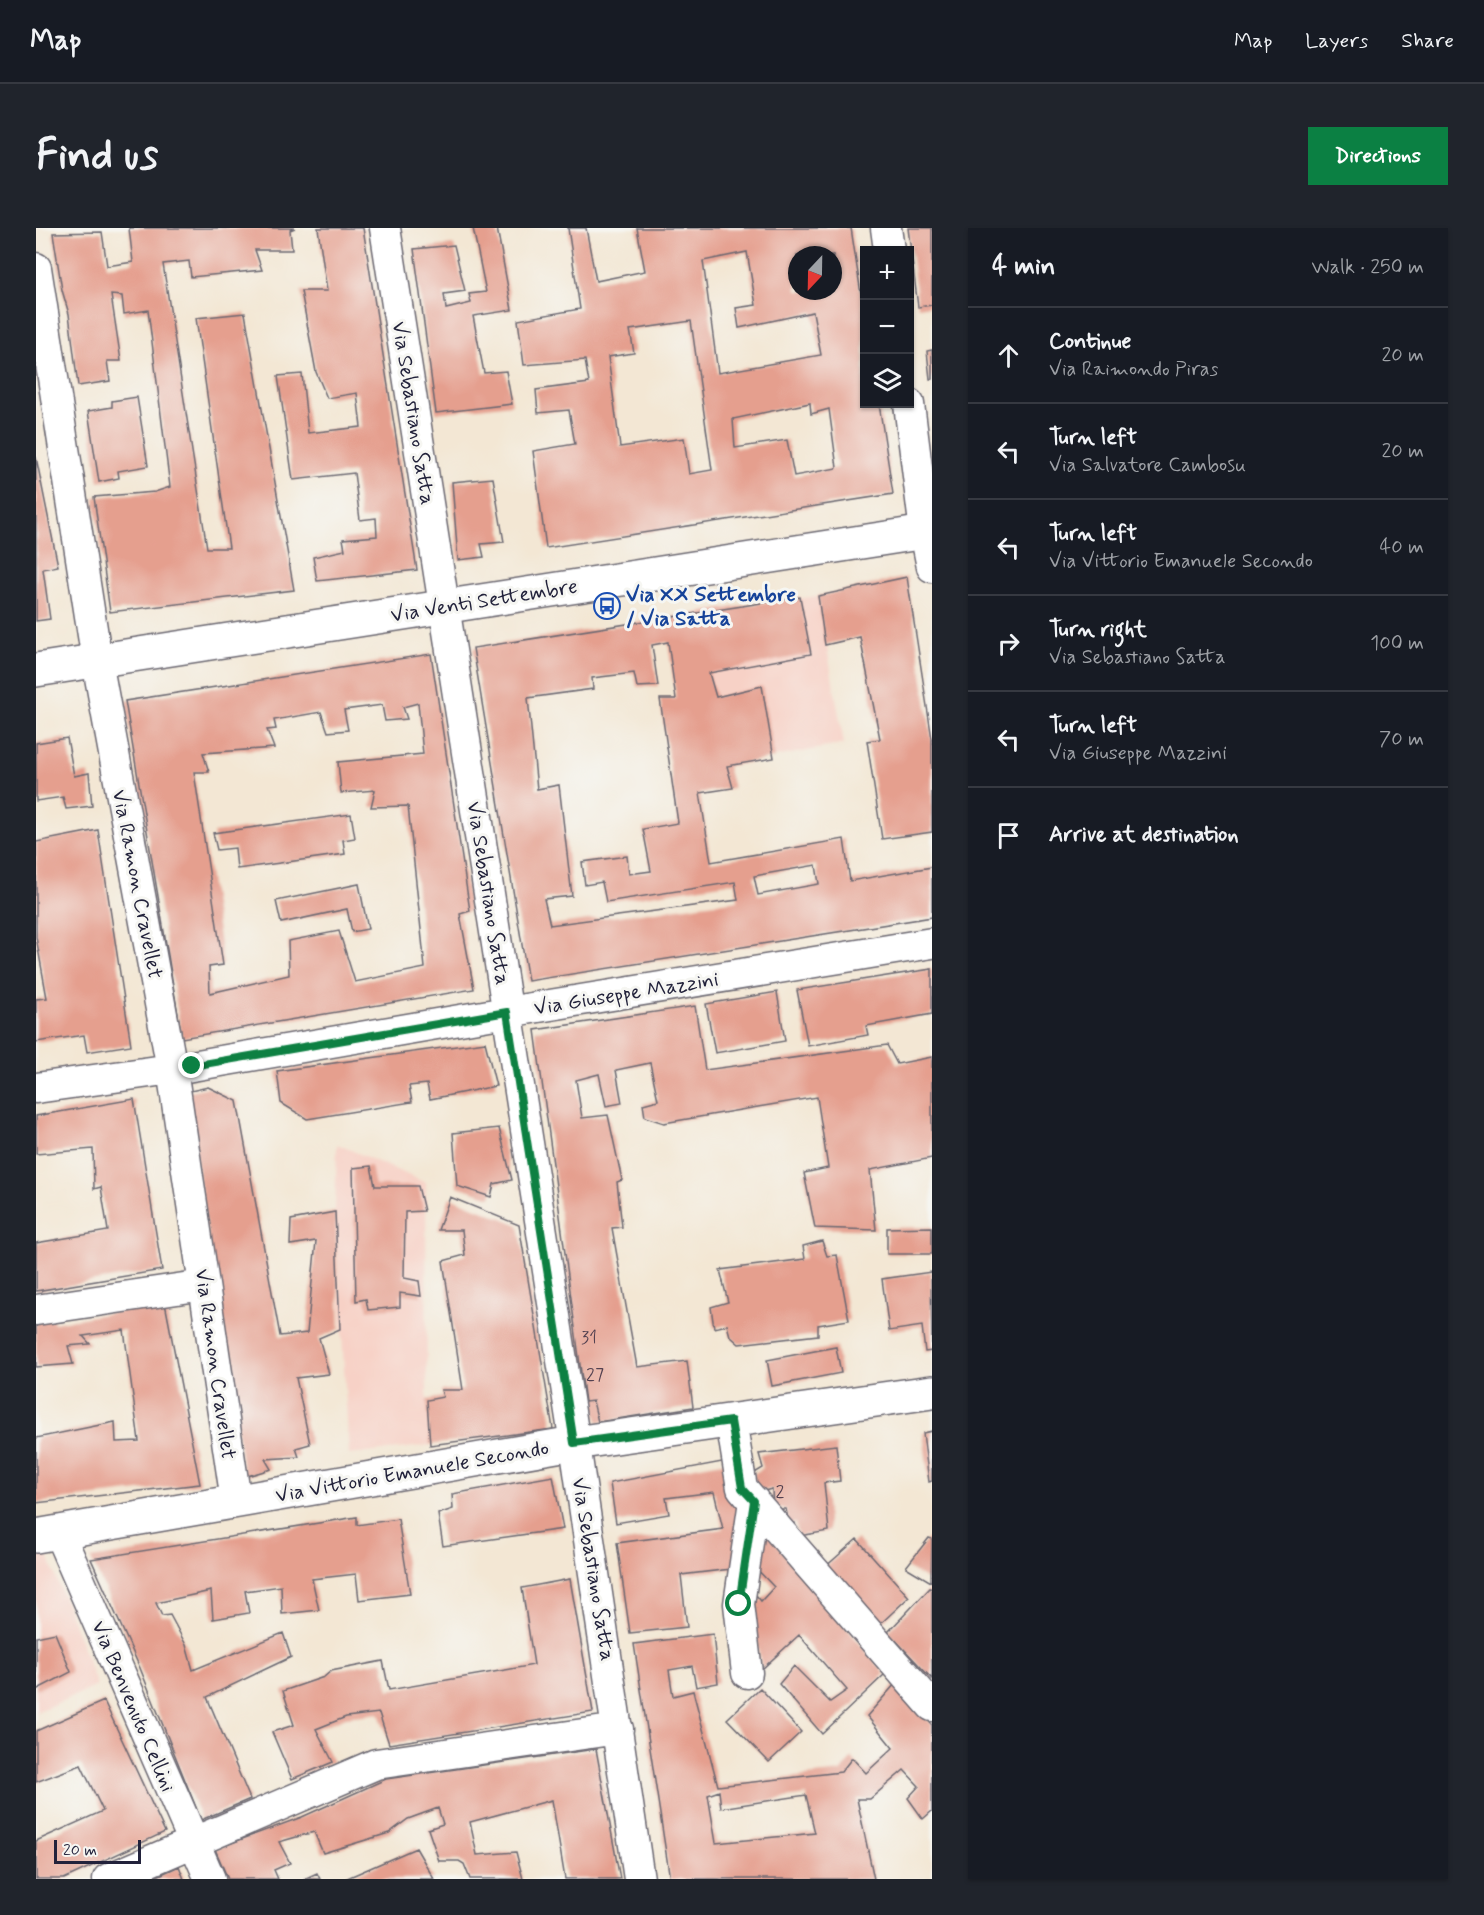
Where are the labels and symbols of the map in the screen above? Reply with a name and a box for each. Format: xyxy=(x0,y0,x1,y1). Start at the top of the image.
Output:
north arrow xyxy=(788,246,842,300)
street label: Via Sebastiano Satta xyxy=(385,319,441,507)
street label: Via Venti Settembre xyxy=(389,572,580,630)
place label: Via XX Settembre / Via Satta xyxy=(626,581,796,633)
bus stop icon: Via XX Settembre / Via Satta xyxy=(592,591,622,621)
street label: Via Ramon Cravellet xyxy=(105,787,169,981)
street label: Via Sebastiano Satta xyxy=(460,799,516,987)
street label: Via Giuseppe Mazzini xyxy=(532,966,721,1022)
route end xyxy=(178,1052,204,1078)
street label: Via Ramon Cravellet xyxy=(188,1267,242,1461)
house number: 31 xyxy=(581,1326,597,1350)
house number: 27 xyxy=(586,1363,604,1387)
street label: Via Vittorio Emanuele Secondo xyxy=(273,1434,551,1510)
street label: Via Sebastiano Satta xyxy=(565,1475,621,1663)
house number: 2 xyxy=(776,1480,785,1504)
route start xyxy=(725,1590,751,1616)
street label: Via Benvenuto Cellini xyxy=(84,1616,182,1797)
scale bar xyxy=(54,1837,141,1864)

